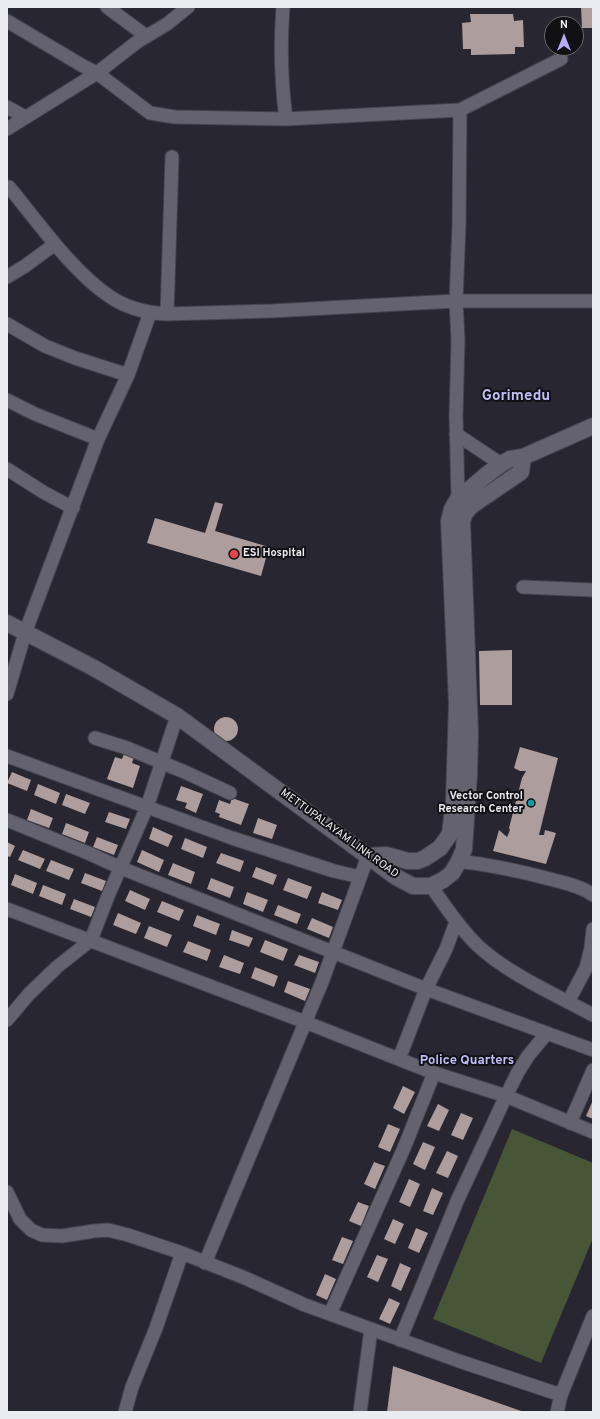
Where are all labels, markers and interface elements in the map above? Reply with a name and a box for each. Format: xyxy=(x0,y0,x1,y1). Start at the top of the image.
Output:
north arrow xyxy=(544,16,584,56)
text: N xyxy=(560,18,568,32)
district label: Gorimedu xyxy=(482,388,550,406)
place label: ESI Hospital xyxy=(243,547,305,561)
marker: ESI Hospital xyxy=(228,548,240,560)
street label: METTUPALAYAM LINK ROAD xyxy=(277,787,401,881)
place label: Vector Control Research Center xyxy=(438,790,523,816)
marker: Vector Control Research Center xyxy=(526,798,536,808)
district label: Police Quarters xyxy=(420,1053,514,1069)

